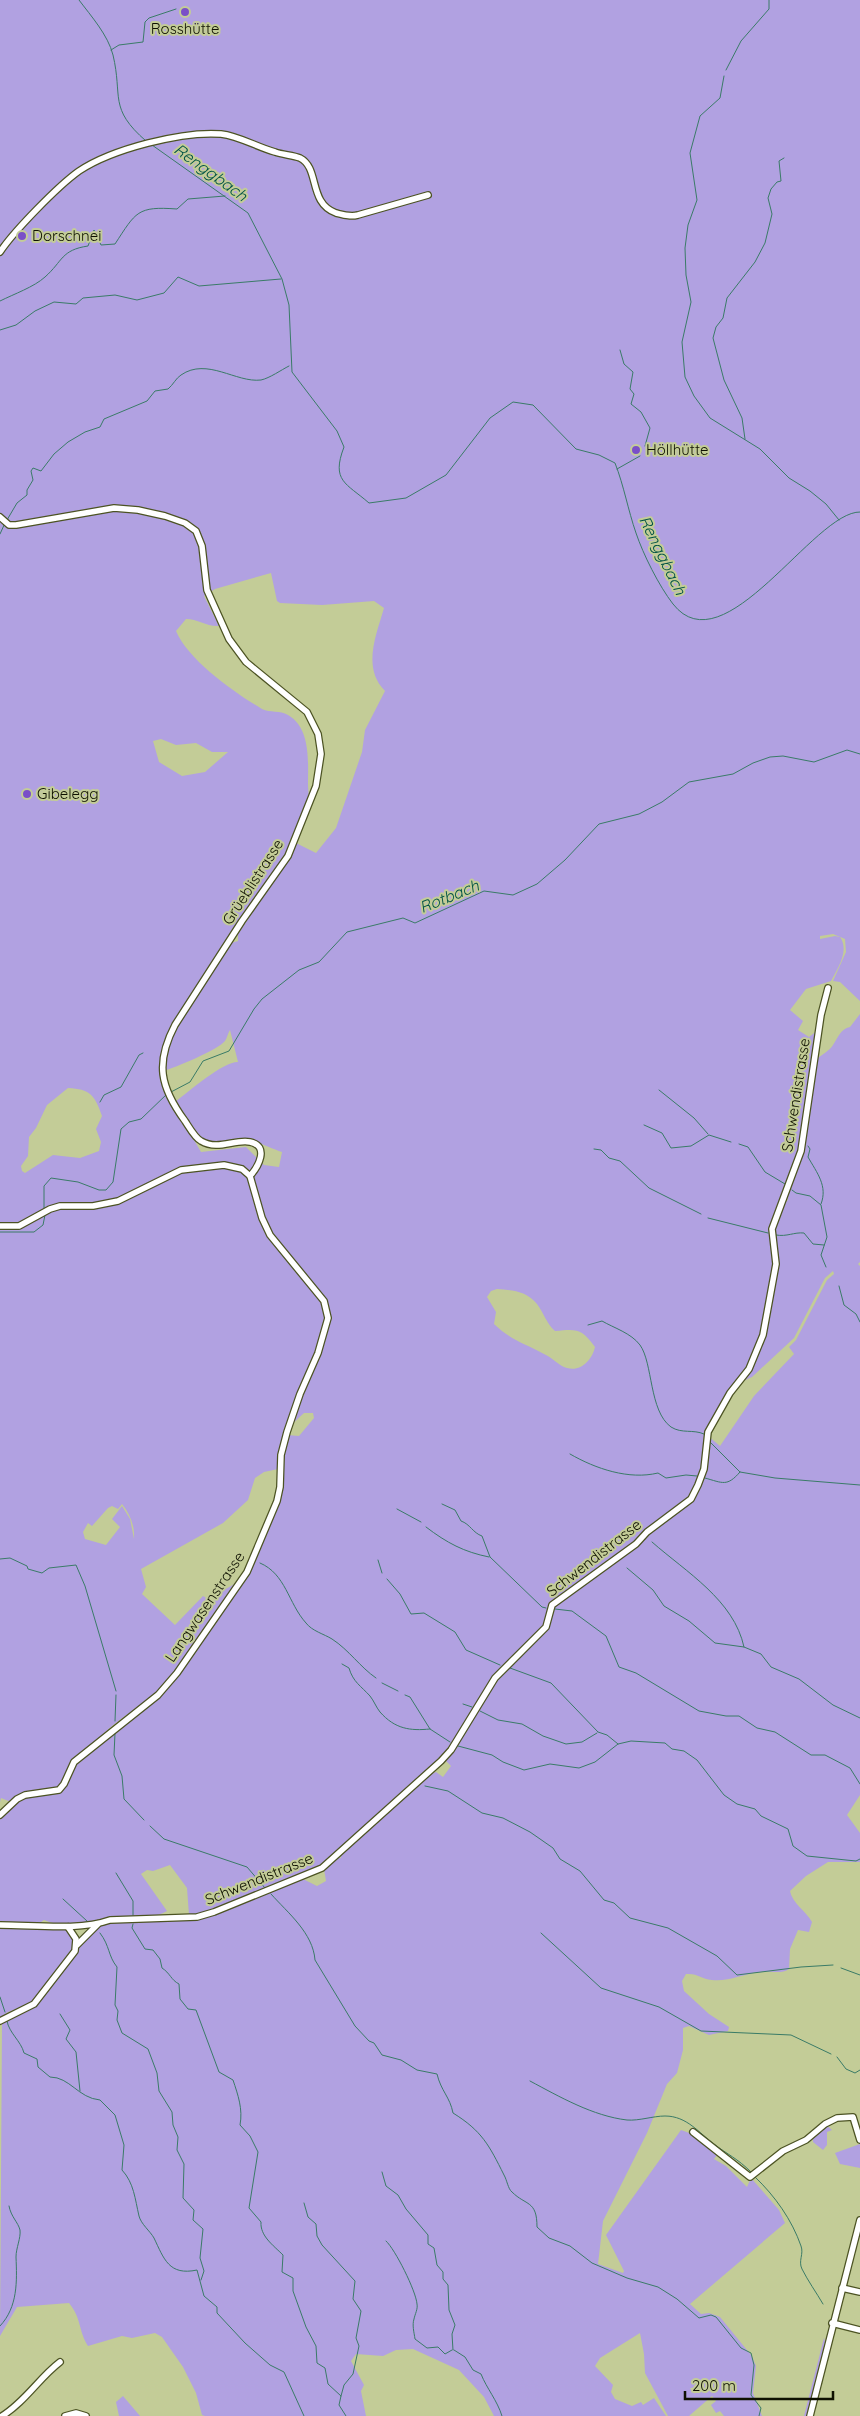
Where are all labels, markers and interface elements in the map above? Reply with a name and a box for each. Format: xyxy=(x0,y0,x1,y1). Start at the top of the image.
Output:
marker: Rosshütte xyxy=(179,6,191,18)
place label: Rosshütte xyxy=(151,19,219,38)
water label: Renggbach xyxy=(170,139,252,206)
place label: Dorschnei xyxy=(32,226,101,245)
marker: Dorschnei xyxy=(16,230,28,242)
place label: Höllhütte xyxy=(646,440,708,459)
marker: Höllhütte xyxy=(630,444,642,456)
water label: Renggbach xyxy=(635,512,691,599)
place label: Gibelegg xyxy=(37,784,99,803)
marker: Gibelegg xyxy=(21,788,33,800)
street label: Grüeblistrasse xyxy=(218,835,287,928)
water label: Rotbach xyxy=(416,875,483,917)
street label: Schwendistrasse xyxy=(777,1037,814,1153)
street label: Schwendistrasse xyxy=(543,1515,645,1600)
street label: Langwasenstrasse xyxy=(161,1548,249,1666)
street label: Schwendistrasse xyxy=(202,1848,316,1909)
scale bar xyxy=(685,2368,832,2400)
text: 200 m xyxy=(692,2376,736,2395)

